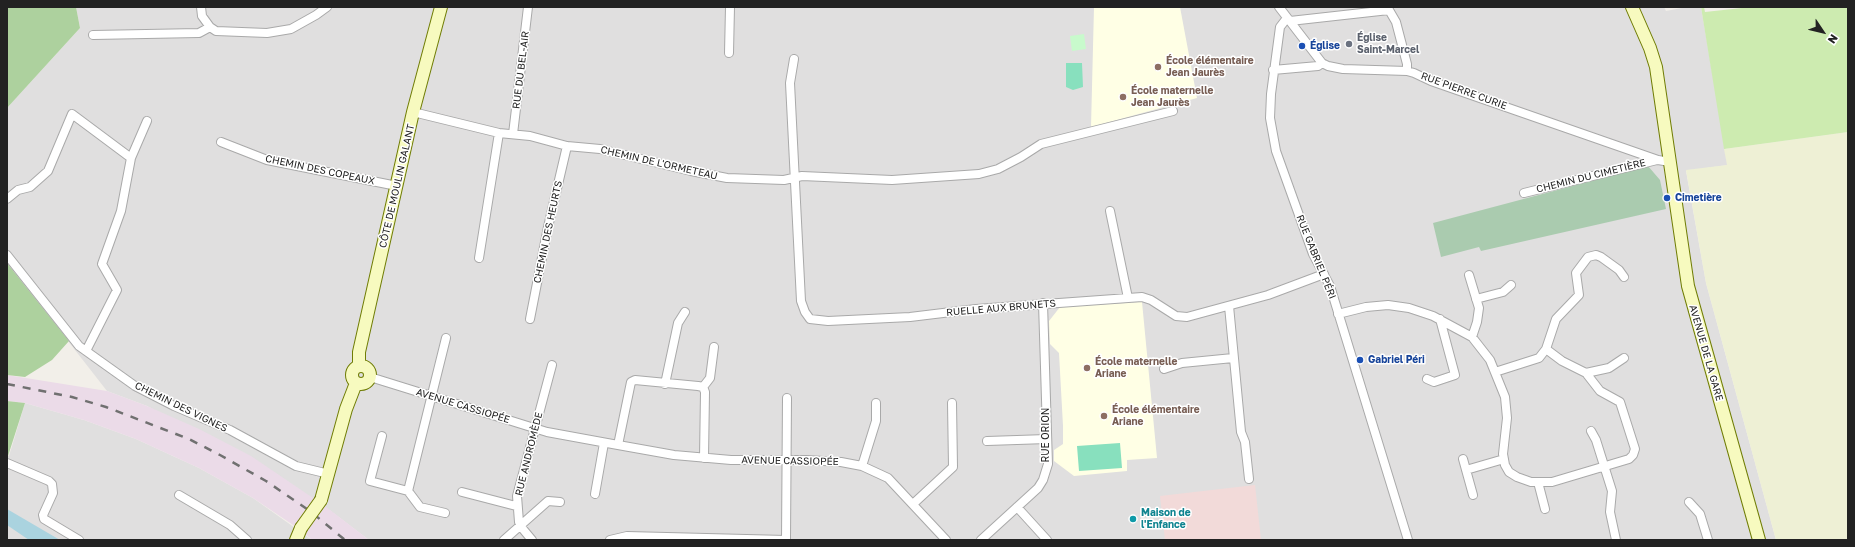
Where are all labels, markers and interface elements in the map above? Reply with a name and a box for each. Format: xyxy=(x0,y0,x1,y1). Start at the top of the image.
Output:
north arrow xyxy=(1803,12,1843,52)
street label: RUE DU BEL-AIR xyxy=(510,30,532,110)
place label: Église Saint-Marcel xyxy=(1357,32,1419,56)
text: N xyxy=(1826,32,1841,46)
marker: Église Saint-Marcel xyxy=(1344,39,1354,49)
place label: Église xyxy=(1310,40,1340,52)
marker: Église xyxy=(1297,41,1307,51)
place label: École élémentaire Jean Jaurès xyxy=(1166,55,1254,78)
marker: École élémentaire Jean Jaurès xyxy=(1153,62,1163,72)
street label: RUE PIERRE CURIE xyxy=(1419,70,1509,112)
place label: École maternelle Jean Jaurès xyxy=(1131,85,1213,108)
marker: École maternelle Jean Jaurès xyxy=(1118,92,1128,102)
street label: CÔTE DE MOULIN GALANT xyxy=(377,123,417,249)
street label: CHEMIN DE L'ORMETEAU xyxy=(599,144,719,182)
street label: CHEMIN DES COPEAUX xyxy=(264,153,376,187)
street label: CHEMIN DU CIMETIÈRE xyxy=(1535,157,1647,195)
street label: CHEMIN DES HEURTS xyxy=(531,180,565,284)
place label: Cimetière xyxy=(1675,192,1722,204)
marker: Cimetière xyxy=(1662,193,1672,203)
street label: RUE GABRIEL PÉRI xyxy=(1294,213,1338,301)
street label: RUELLE AUX BRUNETS xyxy=(946,297,1056,319)
street label: AVENUE DE LA GARE xyxy=(1687,304,1725,402)
place label: Gabriel Péri xyxy=(1368,354,1425,366)
marker: Gabriel Péri xyxy=(1355,355,1365,365)
place label: École maternelle Ariane xyxy=(1095,356,1177,380)
marker: École maternelle Ariane xyxy=(1082,363,1092,373)
street label: CHEMIN DES VIGNES xyxy=(133,379,229,435)
street label: AVENUE CASSIOPÉE xyxy=(415,386,511,426)
place label: École élémentaire Ariane xyxy=(1112,404,1200,428)
street label: RUE ORION xyxy=(1040,408,1052,462)
street label: RUE ANDROMÈDE xyxy=(513,411,545,497)
marker: École élémentaire Ariane xyxy=(1099,411,1109,421)
street label: AVENUE CASSIOPÉE xyxy=(741,454,839,468)
place label: Maison de l'Enfance xyxy=(1141,507,1191,530)
marker: Maison de l'Enfance xyxy=(1128,514,1138,524)

